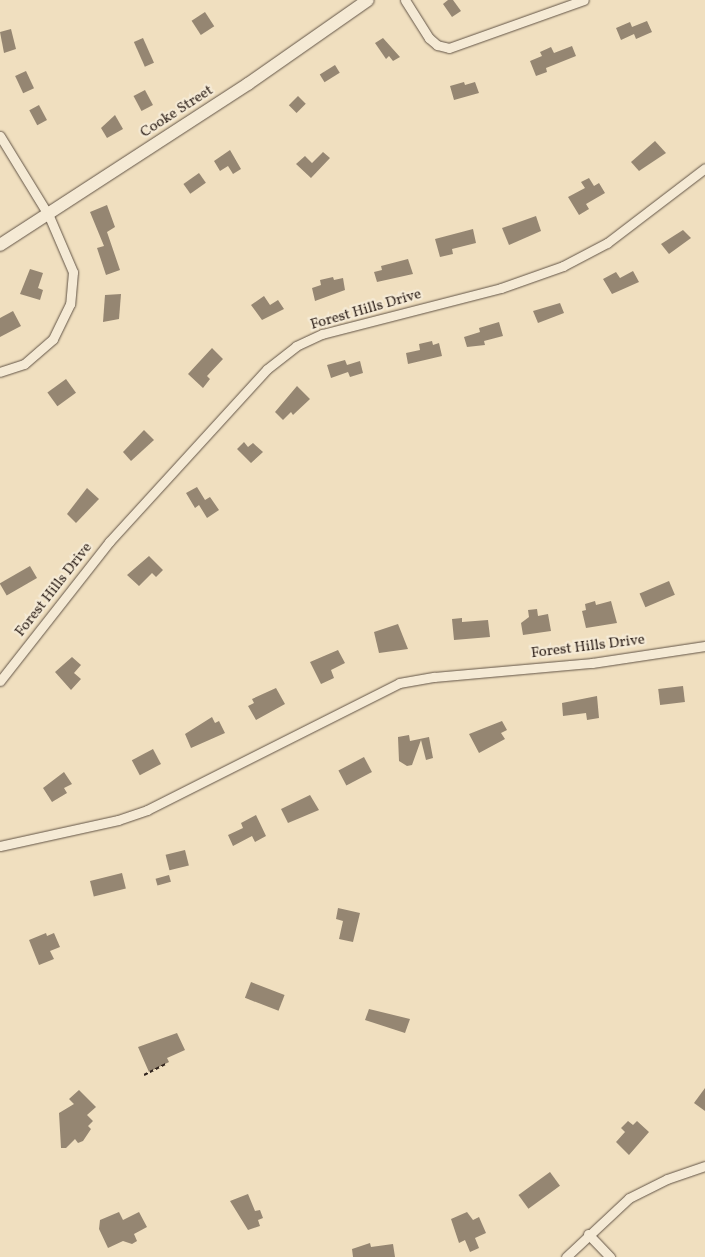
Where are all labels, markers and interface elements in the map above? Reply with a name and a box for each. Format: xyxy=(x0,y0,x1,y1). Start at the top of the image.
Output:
street label: Cooke Street xyxy=(137,82,217,142)
street label: Forest Hills Drive xyxy=(308,286,424,334)
street label: Forest Hills Drive xyxy=(12,539,96,641)
street label: Forest Hills Drive xyxy=(530,631,646,663)

